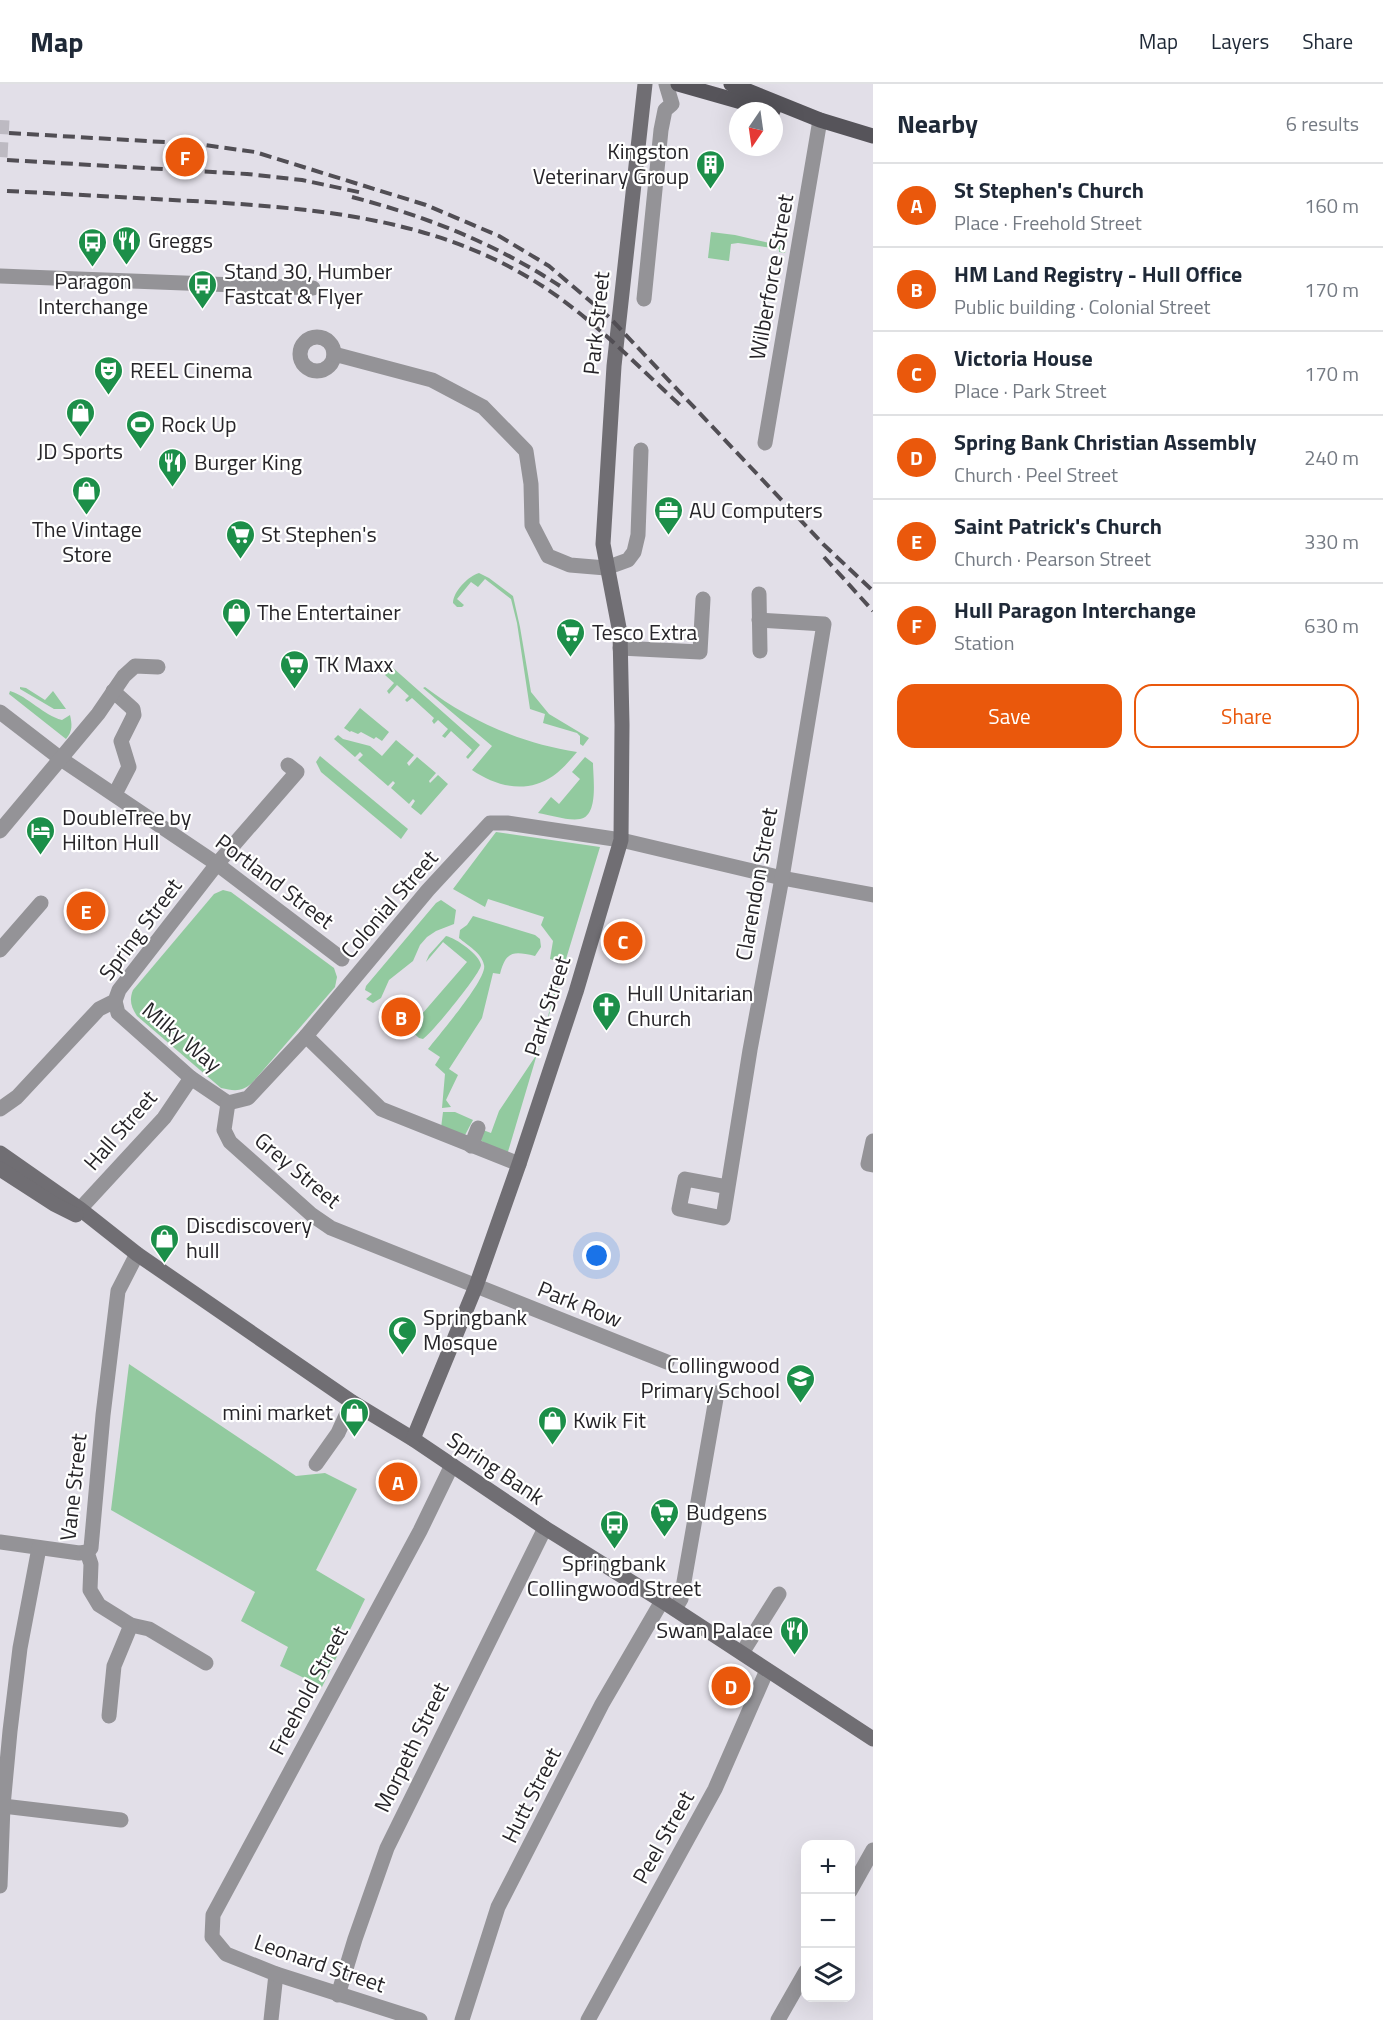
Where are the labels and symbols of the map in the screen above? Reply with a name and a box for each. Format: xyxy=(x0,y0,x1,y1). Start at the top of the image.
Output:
north arrow xyxy=(729,102,783,156)
pin: F xyxy=(166,134,204,180)
place label: Kingston Veterinary Group xyxy=(533,134,689,193)
building icon: Kingston Veterinary Group xyxy=(694,148,726,190)
street label: Wilberforce Street xyxy=(740,191,802,363)
place label: Greggs xyxy=(148,223,213,257)
restaurant icon: Greggs xyxy=(111,224,143,266)
bus stop icon: Paragon Interchange xyxy=(77,226,109,268)
place label: Stand 30, Humber Fastcat & Flyer xyxy=(224,254,393,313)
place label: Paragon Interchange xyxy=(38,264,148,323)
bus stop icon: Stand 30, Humber Fastcat & Flyer xyxy=(187,268,219,310)
street label: Park Street xyxy=(574,269,618,376)
place label: REEL Cinema xyxy=(130,353,252,387)
theatre icon: REEL Cinema xyxy=(93,354,125,396)
shop icon: JD Sports xyxy=(64,396,96,438)
place label: Rock Up xyxy=(161,407,237,441)
sports icon: Rock Up xyxy=(124,408,156,450)
place label: JD Sports xyxy=(37,434,123,468)
place label: Burger King xyxy=(194,445,302,479)
restaurant icon: Burger King xyxy=(157,446,189,488)
shop icon: The Vintage Store xyxy=(71,474,103,516)
place label: AU Computers xyxy=(689,493,823,527)
office icon: AU Computers xyxy=(652,494,684,536)
place label: The Vintage Store xyxy=(32,512,142,571)
place label: St Stephen's xyxy=(261,517,377,551)
supermarket icon: St Stephen's xyxy=(224,518,256,560)
place label: The Entertainer xyxy=(257,595,401,629)
shop icon: The Entertainer xyxy=(220,596,252,638)
place label: Tesco Extra xyxy=(592,615,697,649)
supermarket icon: Tesco Extra xyxy=(555,616,587,658)
place label: TK Maxx xyxy=(315,647,393,681)
supermarket icon: TK Maxx xyxy=(278,648,310,690)
place label: DoubleTree by Hilton Hull xyxy=(62,800,192,859)
street label: Clarendon Street xyxy=(726,804,786,963)
hotel icon: DoubleTree by Hilton Hull xyxy=(25,814,57,856)
street label: Portland Street xyxy=(208,825,342,937)
street label: Colonial Street xyxy=(332,842,446,966)
street label: Spring Street xyxy=(90,870,190,987)
pin: E xyxy=(66,888,106,934)
pin: C xyxy=(604,918,642,964)
street label: Park Street xyxy=(515,951,579,1061)
place label: Hull Unitarian Church xyxy=(627,976,753,1035)
church icon: Hull Unitarian Church xyxy=(590,990,622,1032)
street label: Milky Way xyxy=(135,993,230,1081)
pin: B xyxy=(382,994,420,1040)
street label: Hall Street xyxy=(75,1082,165,1178)
street label: Grey Street xyxy=(247,1124,349,1217)
place label: Discdiscovery hull xyxy=(186,1208,312,1267)
shop icon: Discdiscovery hull xyxy=(149,1222,181,1264)
your location xyxy=(582,1241,611,1270)
street label: Park Row xyxy=(533,1272,628,1336)
place label: Springbank Mosque xyxy=(423,1300,527,1359)
mosque icon: Springbank Mosque xyxy=(386,1314,418,1356)
place label: Collingwood Primary School xyxy=(640,1348,780,1407)
school or university icon: Collingwood Primary School xyxy=(785,1362,817,1404)
place label: mini market xyxy=(222,1395,333,1429)
shop icon: mini market xyxy=(338,1396,370,1438)
place label: Kwik Fit xyxy=(573,1403,646,1437)
shop icon: Kwik Fit xyxy=(536,1404,568,1446)
street label: Spring Bank xyxy=(441,1423,552,1513)
street label: Vane Street xyxy=(50,1431,96,1542)
pin: A xyxy=(378,1460,418,1504)
place label: Budgens xyxy=(686,1495,767,1529)
supermarket icon: Budgens xyxy=(649,1496,681,1538)
bus stop icon: Springbank Collingwood Street xyxy=(598,1508,630,1550)
place label: Springbank Collingwood Street xyxy=(527,1546,702,1605)
place label: Swan Palace xyxy=(656,1613,773,1647)
restaurant icon: Swan Palace xyxy=(778,1614,810,1656)
street label: Freehold Street xyxy=(260,1619,357,1761)
pin: D xyxy=(712,1664,750,1708)
street label: Morpeth Street xyxy=(365,1676,457,1818)
street label: Hutt Street xyxy=(492,1741,570,1849)
street label: Peel Street xyxy=(623,1784,703,1890)
street label: Leonard Street xyxy=(250,1925,390,2001)

